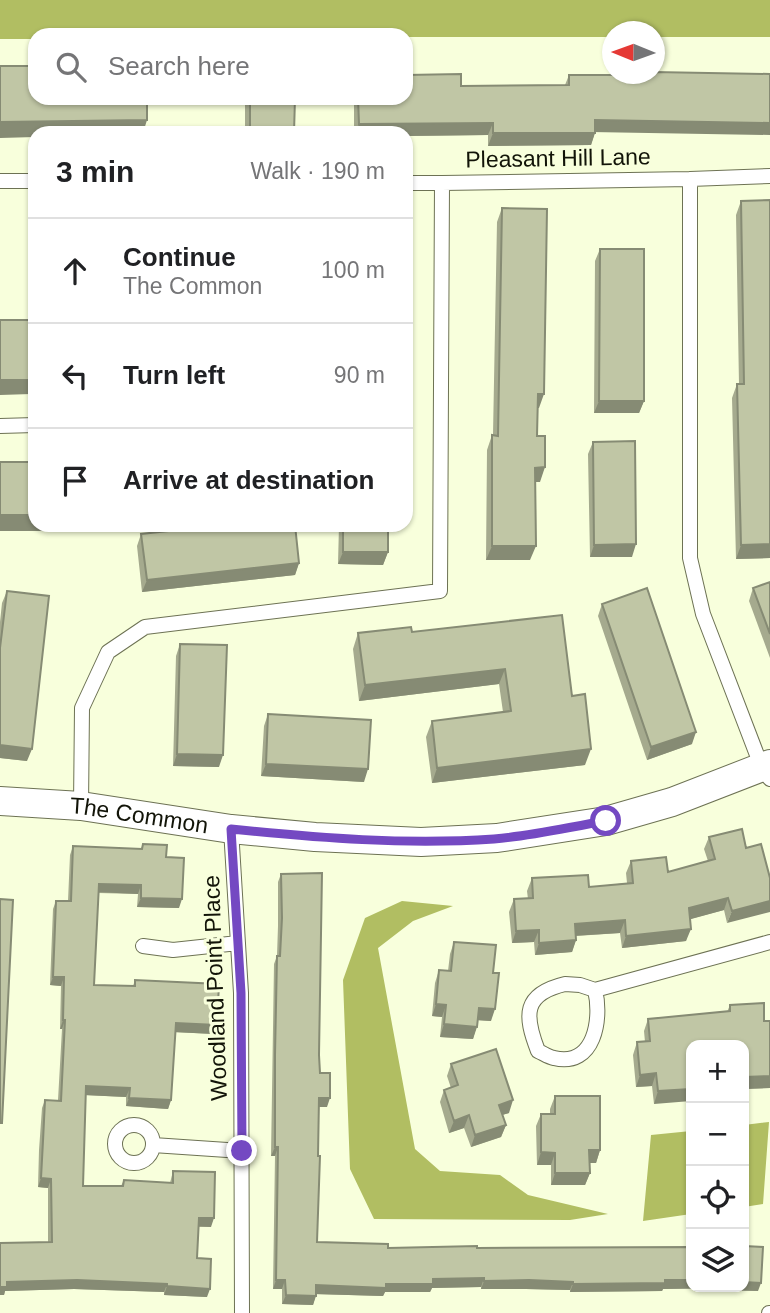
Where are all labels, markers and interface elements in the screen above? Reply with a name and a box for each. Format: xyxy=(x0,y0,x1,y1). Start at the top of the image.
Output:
north arrow xyxy=(602,21,665,84)
search box xyxy=(28,28,413,105)
icon: search xyxy=(52,48,90,86)
text: Search here xyxy=(108,51,250,81)
street label: Pleasant Hill Lane xyxy=(465,143,651,173)
text: 3 min xyxy=(56,155,134,188)
text: Walk · 190 m xyxy=(250,158,385,184)
text: Continue xyxy=(123,242,236,272)
icon: ahead xyxy=(56,252,94,290)
text: 100 m xyxy=(321,257,385,283)
text: The Common xyxy=(123,273,262,299)
icon: left xyxy=(56,357,94,395)
text: Turn left xyxy=(123,360,225,390)
text: 90 m xyxy=(334,362,385,388)
icon: arrive xyxy=(56,462,94,500)
text: Arrive at destination xyxy=(123,465,374,495)
street label: The Common xyxy=(69,792,210,838)
route start xyxy=(590,805,621,836)
street label: Woodland Point Place xyxy=(198,875,232,1101)
map controls xyxy=(686,1040,749,1292)
button: + xyxy=(686,1040,749,1103)
button: − xyxy=(686,1103,749,1166)
route end xyxy=(226,1135,257,1166)
button: locate xyxy=(686,1166,749,1229)
button: layers xyxy=(686,1229,749,1292)

